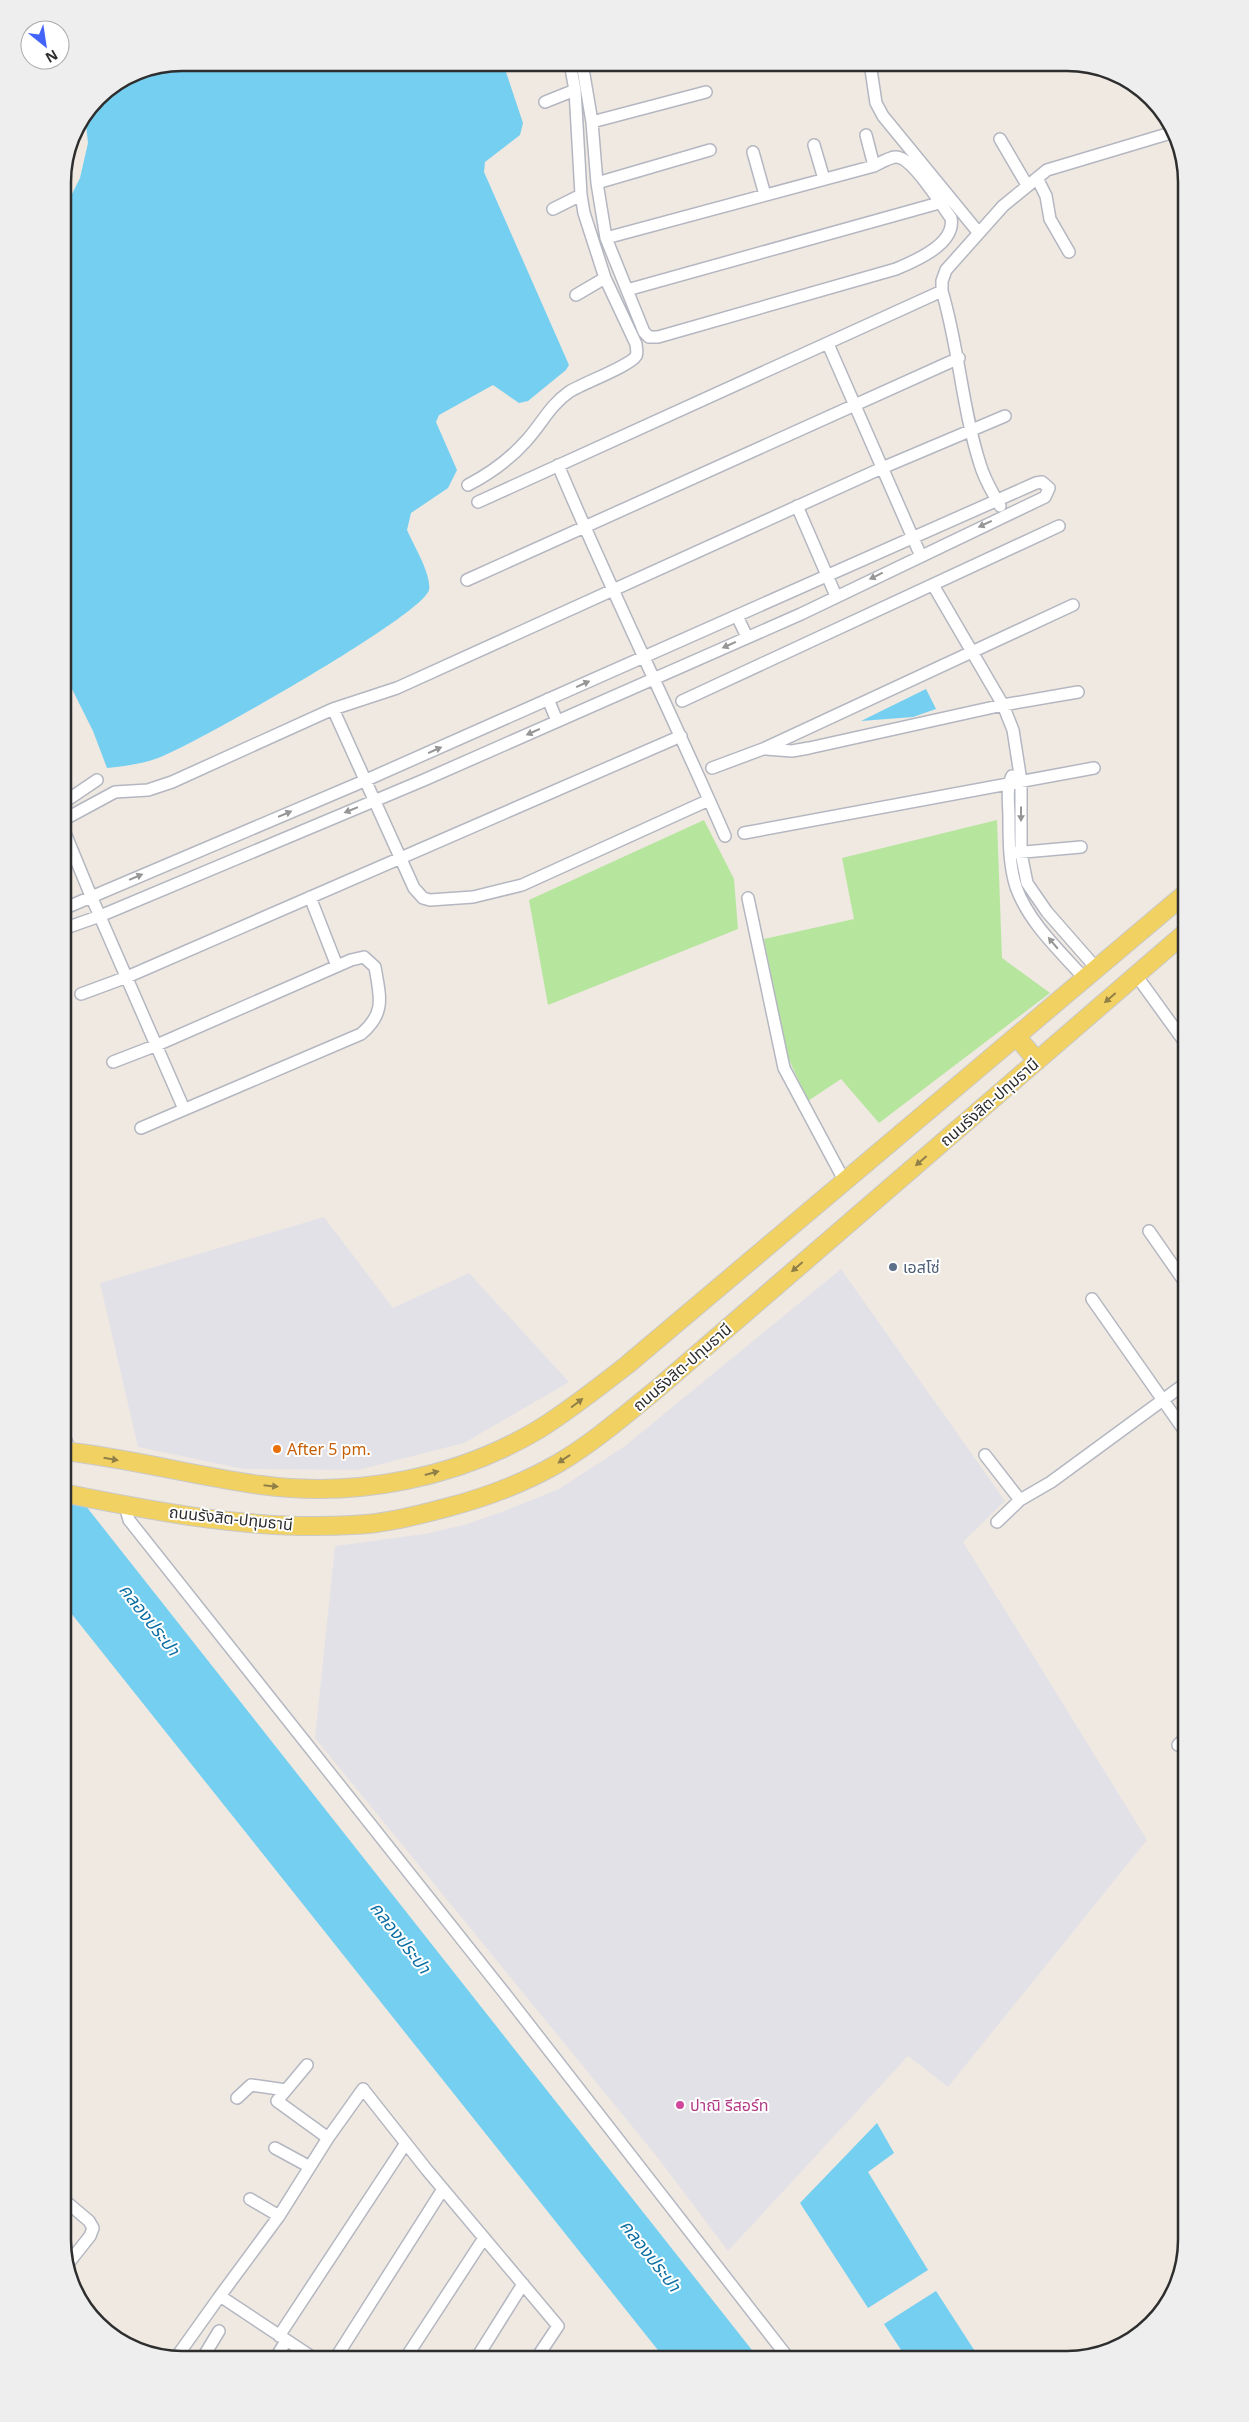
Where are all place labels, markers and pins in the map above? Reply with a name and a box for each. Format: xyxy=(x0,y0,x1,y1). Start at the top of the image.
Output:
place label: เอสโซ่ xyxy=(903,1256,940,1278)
marker: เอสโซ่ xyxy=(887,1261,899,1273)
place label: After 5 pm. xyxy=(287,1438,371,1460)
marker: After 5 pm. xyxy=(271,1443,283,1455)
place label: ปาณิ รีสอร์ท xyxy=(690,2094,769,2116)
marker: ปาณิ รีสอร์ท xyxy=(674,2099,686,2111)

